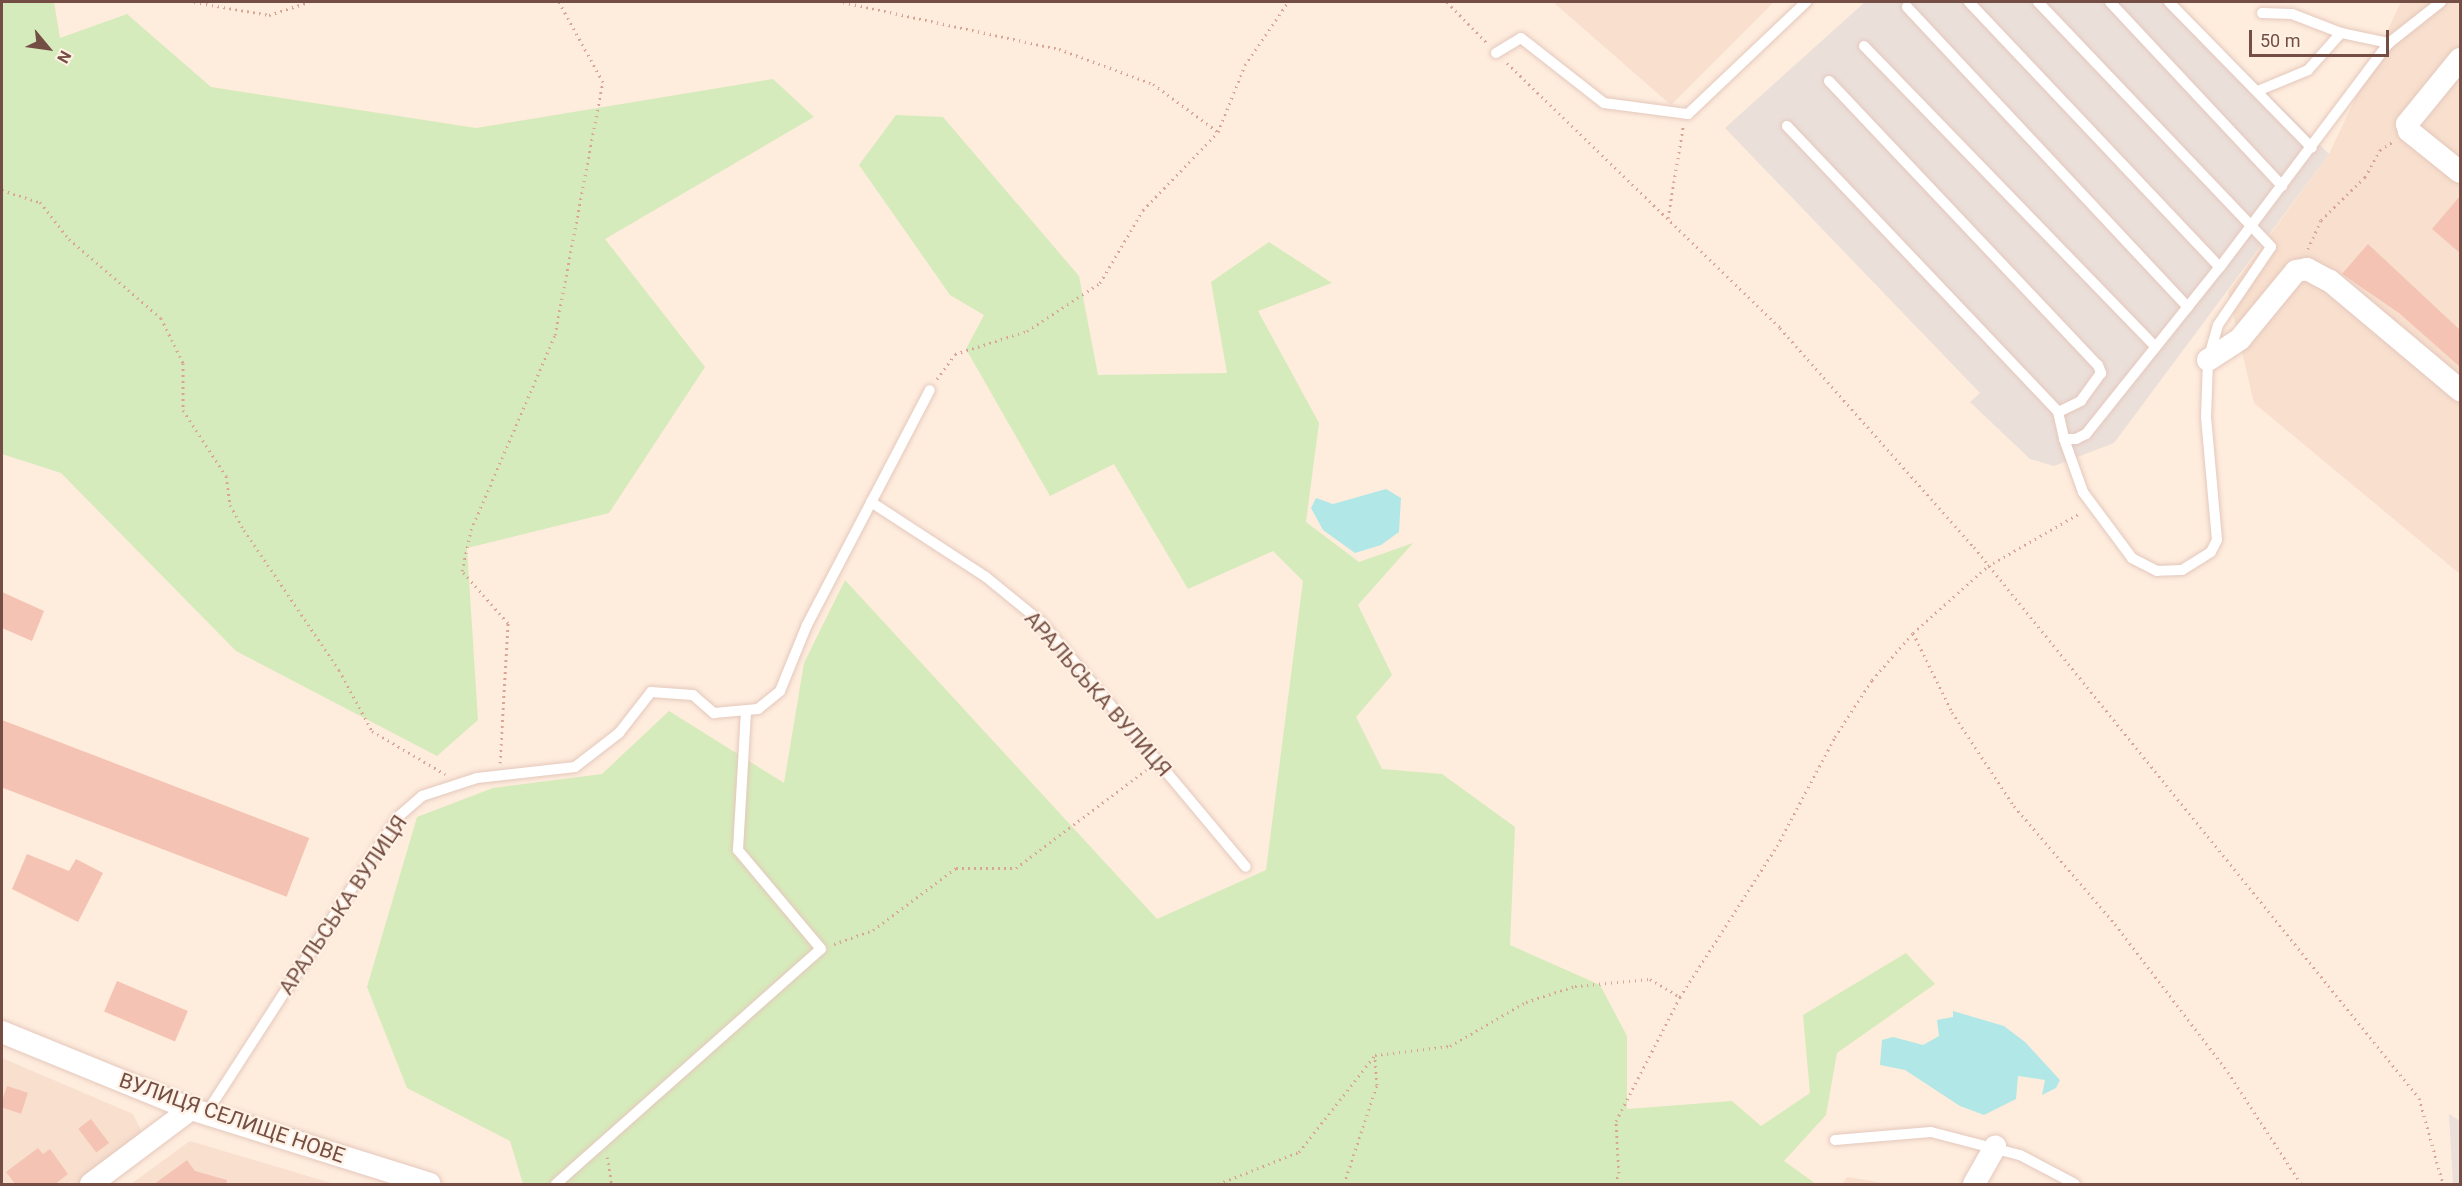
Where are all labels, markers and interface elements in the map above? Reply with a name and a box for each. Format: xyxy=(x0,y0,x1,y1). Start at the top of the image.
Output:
north arrow xyxy=(18,18,78,78)
scale bar xyxy=(2252,18,2392,56)
text: 50 m xyxy=(2260,30,2300,51)
text: N xyxy=(53,47,75,67)
street label: АРАЛЬСЬКА ВУЛИЦЯ xyxy=(1019,606,1177,782)
street label: АРАЛЬСЬКА ВУЛИЦЯ xyxy=(274,811,412,999)
street label: ВУЛИЦЯ СЕЛИЩЕ НОВЕ xyxy=(116,1068,348,1168)

